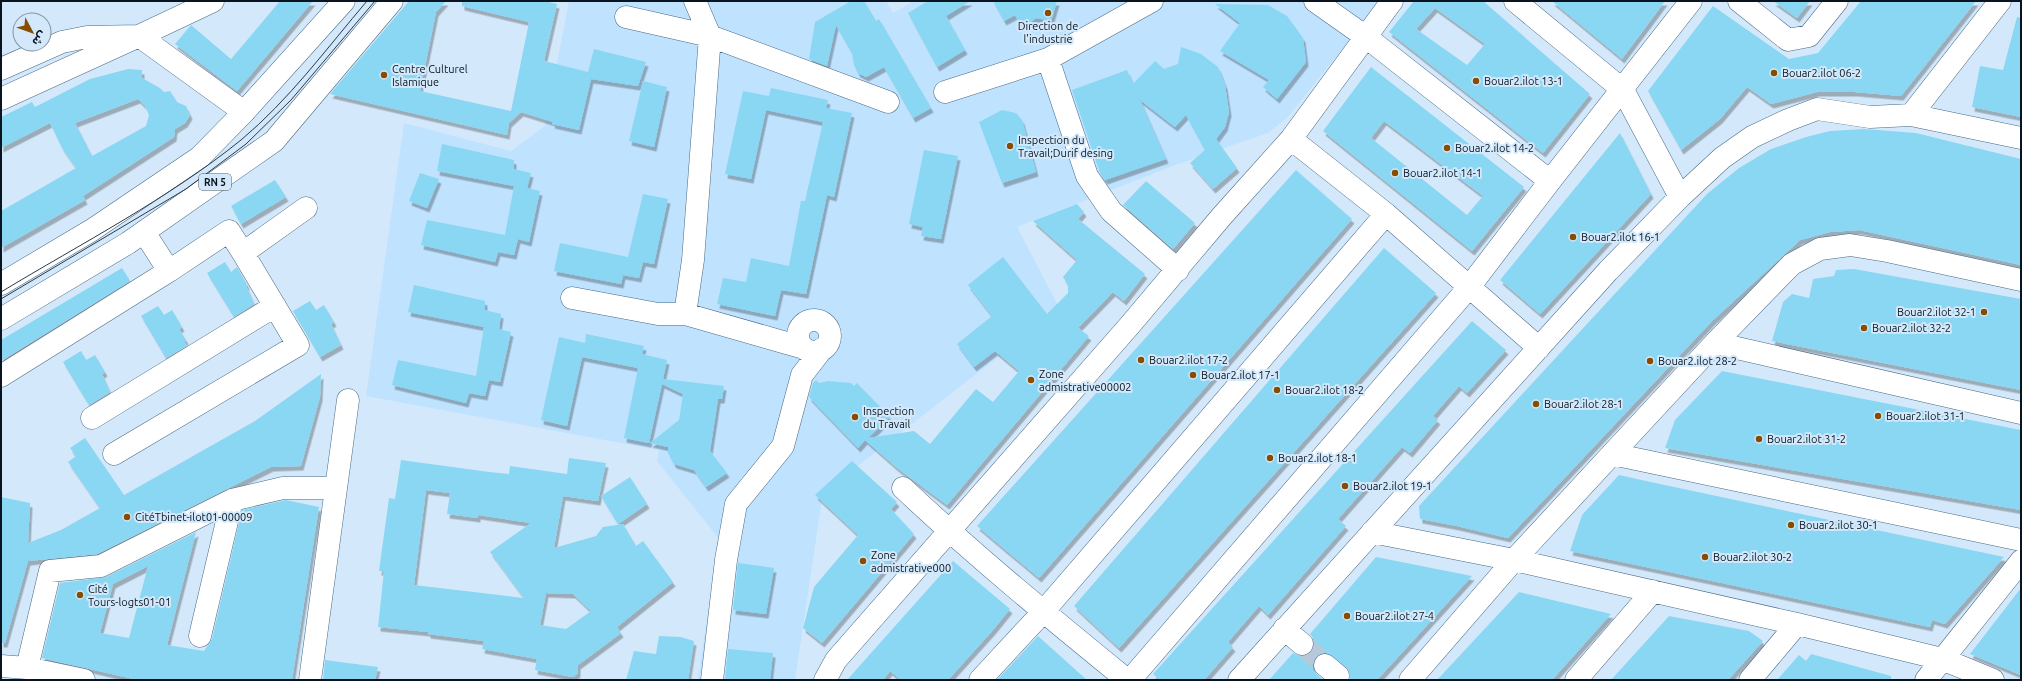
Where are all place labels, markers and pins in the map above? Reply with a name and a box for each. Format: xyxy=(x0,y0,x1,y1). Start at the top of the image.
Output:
marker: Direction de l'industrie xyxy=(1043,8,1053,18)
place label: Direction de l'industrie xyxy=(1018,20,1078,45)
place label: Centre Culturel Islamique xyxy=(392,63,468,88)
place label: Bouar2.ilot 06-2 xyxy=(1782,67,1861,79)
marker: Bouar2.ilot 06-2 xyxy=(1769,68,1779,78)
marker: Centre Culturel Islamique xyxy=(379,70,389,80)
place label: Bouar2.ilot 13-1 xyxy=(1484,75,1563,87)
marker: Bouar2.ilot 13-1 xyxy=(1471,76,1481,86)
place label: Inspection du Travail;Durif desing xyxy=(1018,134,1113,159)
marker: Inspection du Travail;Durif desing xyxy=(1005,141,1015,151)
place label: Bouar2.ilot 14-2 xyxy=(1455,142,1534,154)
marker: Bouar2.ilot 14-2 xyxy=(1442,143,1452,153)
place label: Bouar2.ilot 14-1 xyxy=(1403,167,1482,179)
marker: Bouar2.ilot 14-1 xyxy=(1390,168,1400,178)
place label: Bouar2.ilot 16-1 xyxy=(1581,231,1660,243)
marker: Bouar2.ilot 16-1 xyxy=(1568,232,1578,242)
place label: Bouar2.ilot 32-1 xyxy=(1897,306,1976,318)
marker: Bouar2.ilot 32-1 xyxy=(1979,307,1989,317)
place label: Bouar2.ilot 32-2 xyxy=(1872,322,1951,334)
marker: Bouar2.ilot 32-2 xyxy=(1859,323,1869,333)
place label: Bouar2.ilot 17-2 xyxy=(1149,354,1228,366)
marker: Bouar2.ilot 17-2 xyxy=(1136,355,1146,365)
place label: Bouar2.ilot 28-2 xyxy=(1658,355,1737,367)
marker: Bouar2.ilot 28-2 xyxy=(1645,356,1655,366)
place label: Zone admistrative00002 xyxy=(1039,368,1132,393)
place label: Bouar2.ilot 17-1 xyxy=(1201,369,1280,381)
marker: Bouar2.ilot 17-1 xyxy=(1188,370,1198,380)
marker: Zone admistrative00002 xyxy=(1026,375,1036,385)
place label: Bouar2.ilot 18-2 xyxy=(1285,384,1364,396)
marker: Bouar2.ilot 18-2 xyxy=(1272,385,1282,395)
place label: Bouar2.ilot 28-1 xyxy=(1544,398,1623,410)
marker: Bouar2.ilot 28-1 xyxy=(1531,399,1541,409)
place label: Inspection du Travail xyxy=(863,405,914,430)
place label: Bouar2.ilot 31-1 xyxy=(1886,410,1965,422)
marker: Bouar2.ilot 31-1 xyxy=(1873,411,1883,421)
marker: Inspection du Travail xyxy=(850,412,860,422)
place label: Bouar2.ilot 31-2 xyxy=(1767,433,1846,445)
marker: Bouar2.ilot 31-2 xyxy=(1754,434,1764,444)
place label: Bouar2.ilot 18-1 xyxy=(1278,452,1357,464)
marker: Bouar2.ilot 18-1 xyxy=(1265,453,1275,463)
place label: Bouar2.ilot 19-1 xyxy=(1353,480,1432,492)
marker: Bouar2.ilot 19-1 xyxy=(1340,481,1350,491)
place label: CitéTbinet-ilot01-00009 xyxy=(135,511,253,523)
marker: CitéTbinet-ilot01-00009 xyxy=(122,512,132,522)
place label: Bouar2.ilot 30-1 xyxy=(1799,519,1878,531)
marker: Bouar2.ilot 30-1 xyxy=(1786,520,1796,530)
place label: Zone admistrative000 xyxy=(871,549,951,574)
place label: Bouar2.ilot 30-2 xyxy=(1713,551,1792,563)
marker: Bouar2.ilot 30-2 xyxy=(1700,552,1710,562)
marker: Zone admistrative000 xyxy=(858,556,868,566)
place label: Cité Tours-logts01-01 xyxy=(88,583,171,608)
marker: Cité Tours-logts01-01 xyxy=(75,590,85,600)
place label: Bouar2.ilot 27-4 xyxy=(1355,610,1434,622)
marker: Bouar2.ilot 27-4 xyxy=(1342,611,1352,621)

